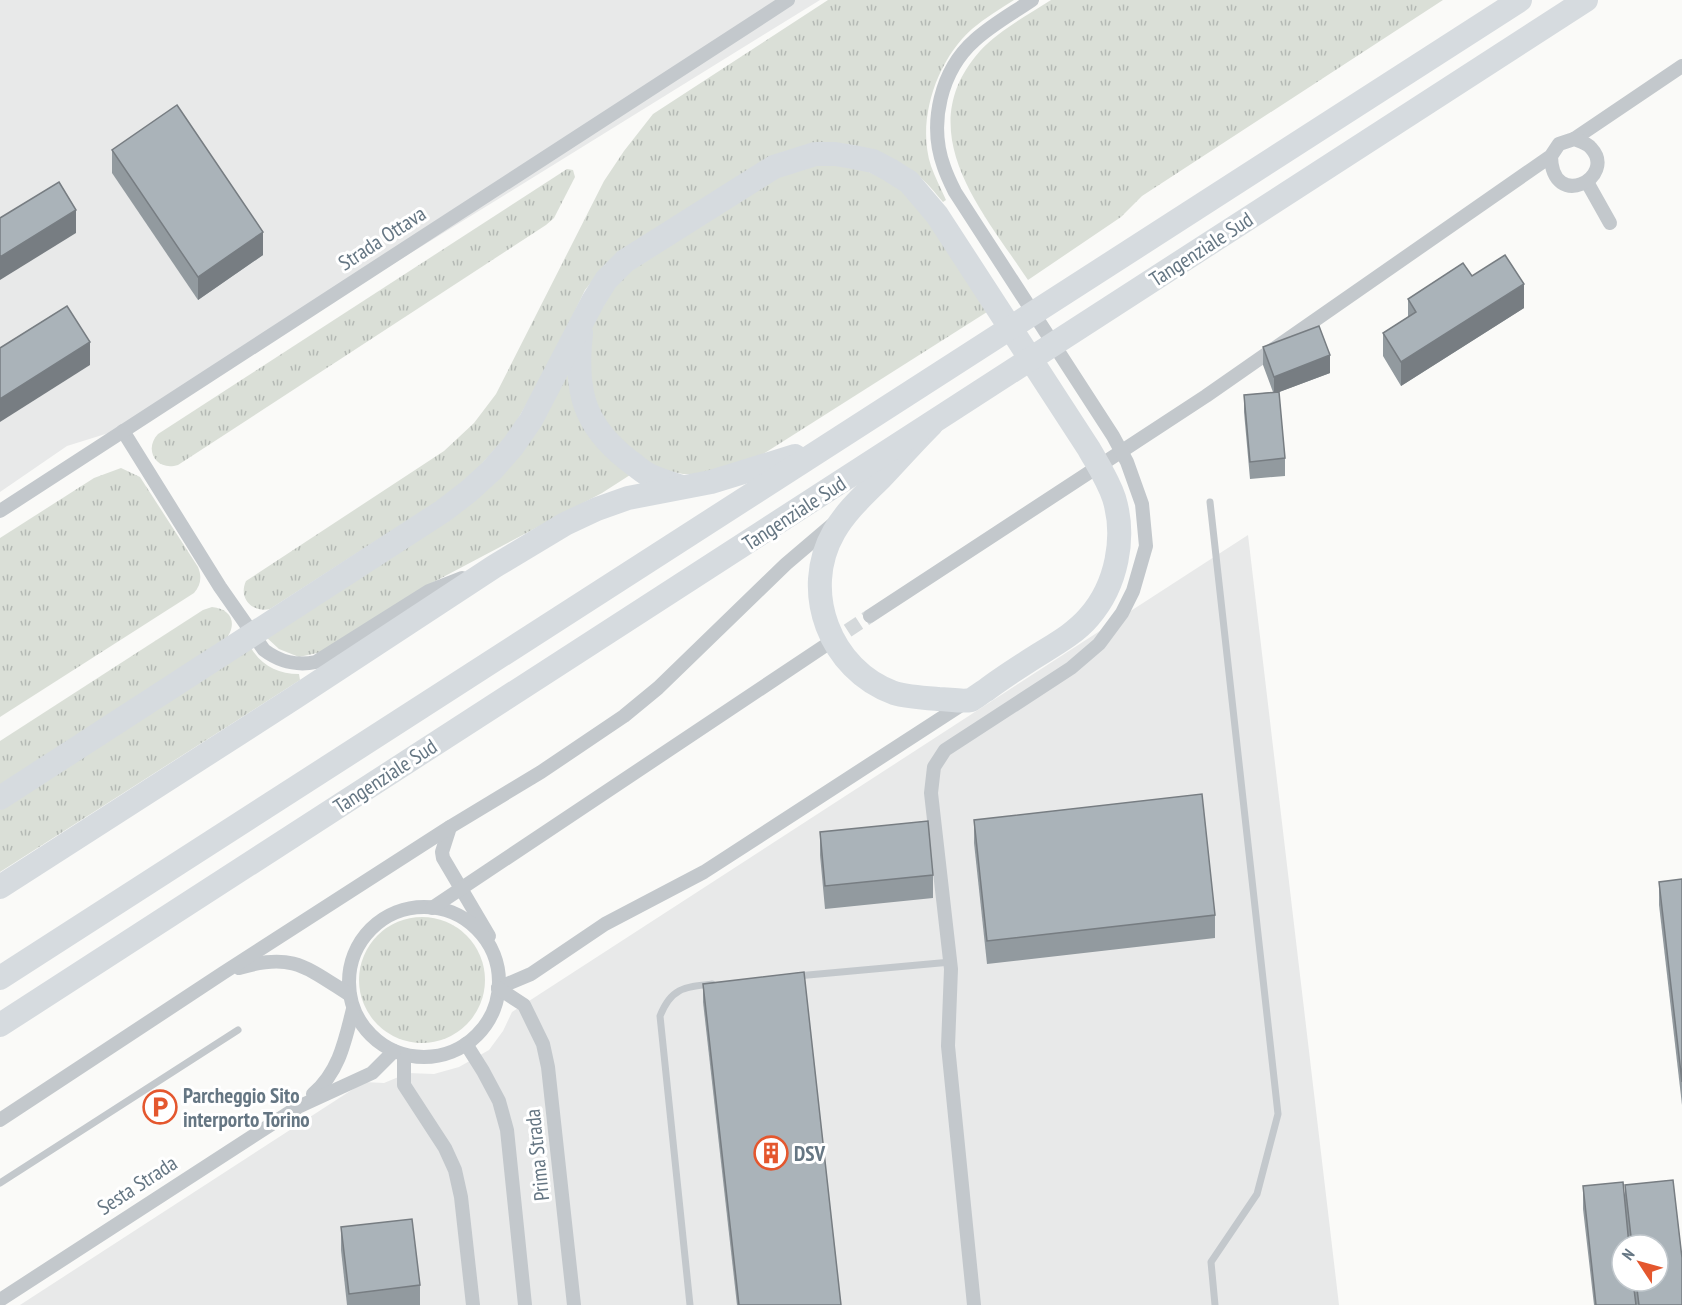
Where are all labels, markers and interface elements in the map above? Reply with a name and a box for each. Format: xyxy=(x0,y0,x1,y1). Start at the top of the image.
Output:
street label: Strada Ottava xyxy=(333,200,431,276)
street label: Tangenziale Sud xyxy=(1144,206,1258,292)
street label: Tangenziale Sud xyxy=(737,470,851,556)
street label: Tangenziale Sud xyxy=(328,733,442,819)
place label: Parcheggio Sito interporto Torino xyxy=(183,1082,310,1133)
parking icon: Parcheggio Sito interporto Torino xyxy=(142,1089,178,1125)
street label: Prima Strada xyxy=(519,1108,555,1202)
building icon: DSV xyxy=(753,1135,789,1171)
place label: DSV xyxy=(794,1140,825,1167)
street label: Sesta Strada xyxy=(92,1149,182,1221)
north arrow xyxy=(1610,1233,1670,1293)
text: N xyxy=(1617,1245,1638,1264)

